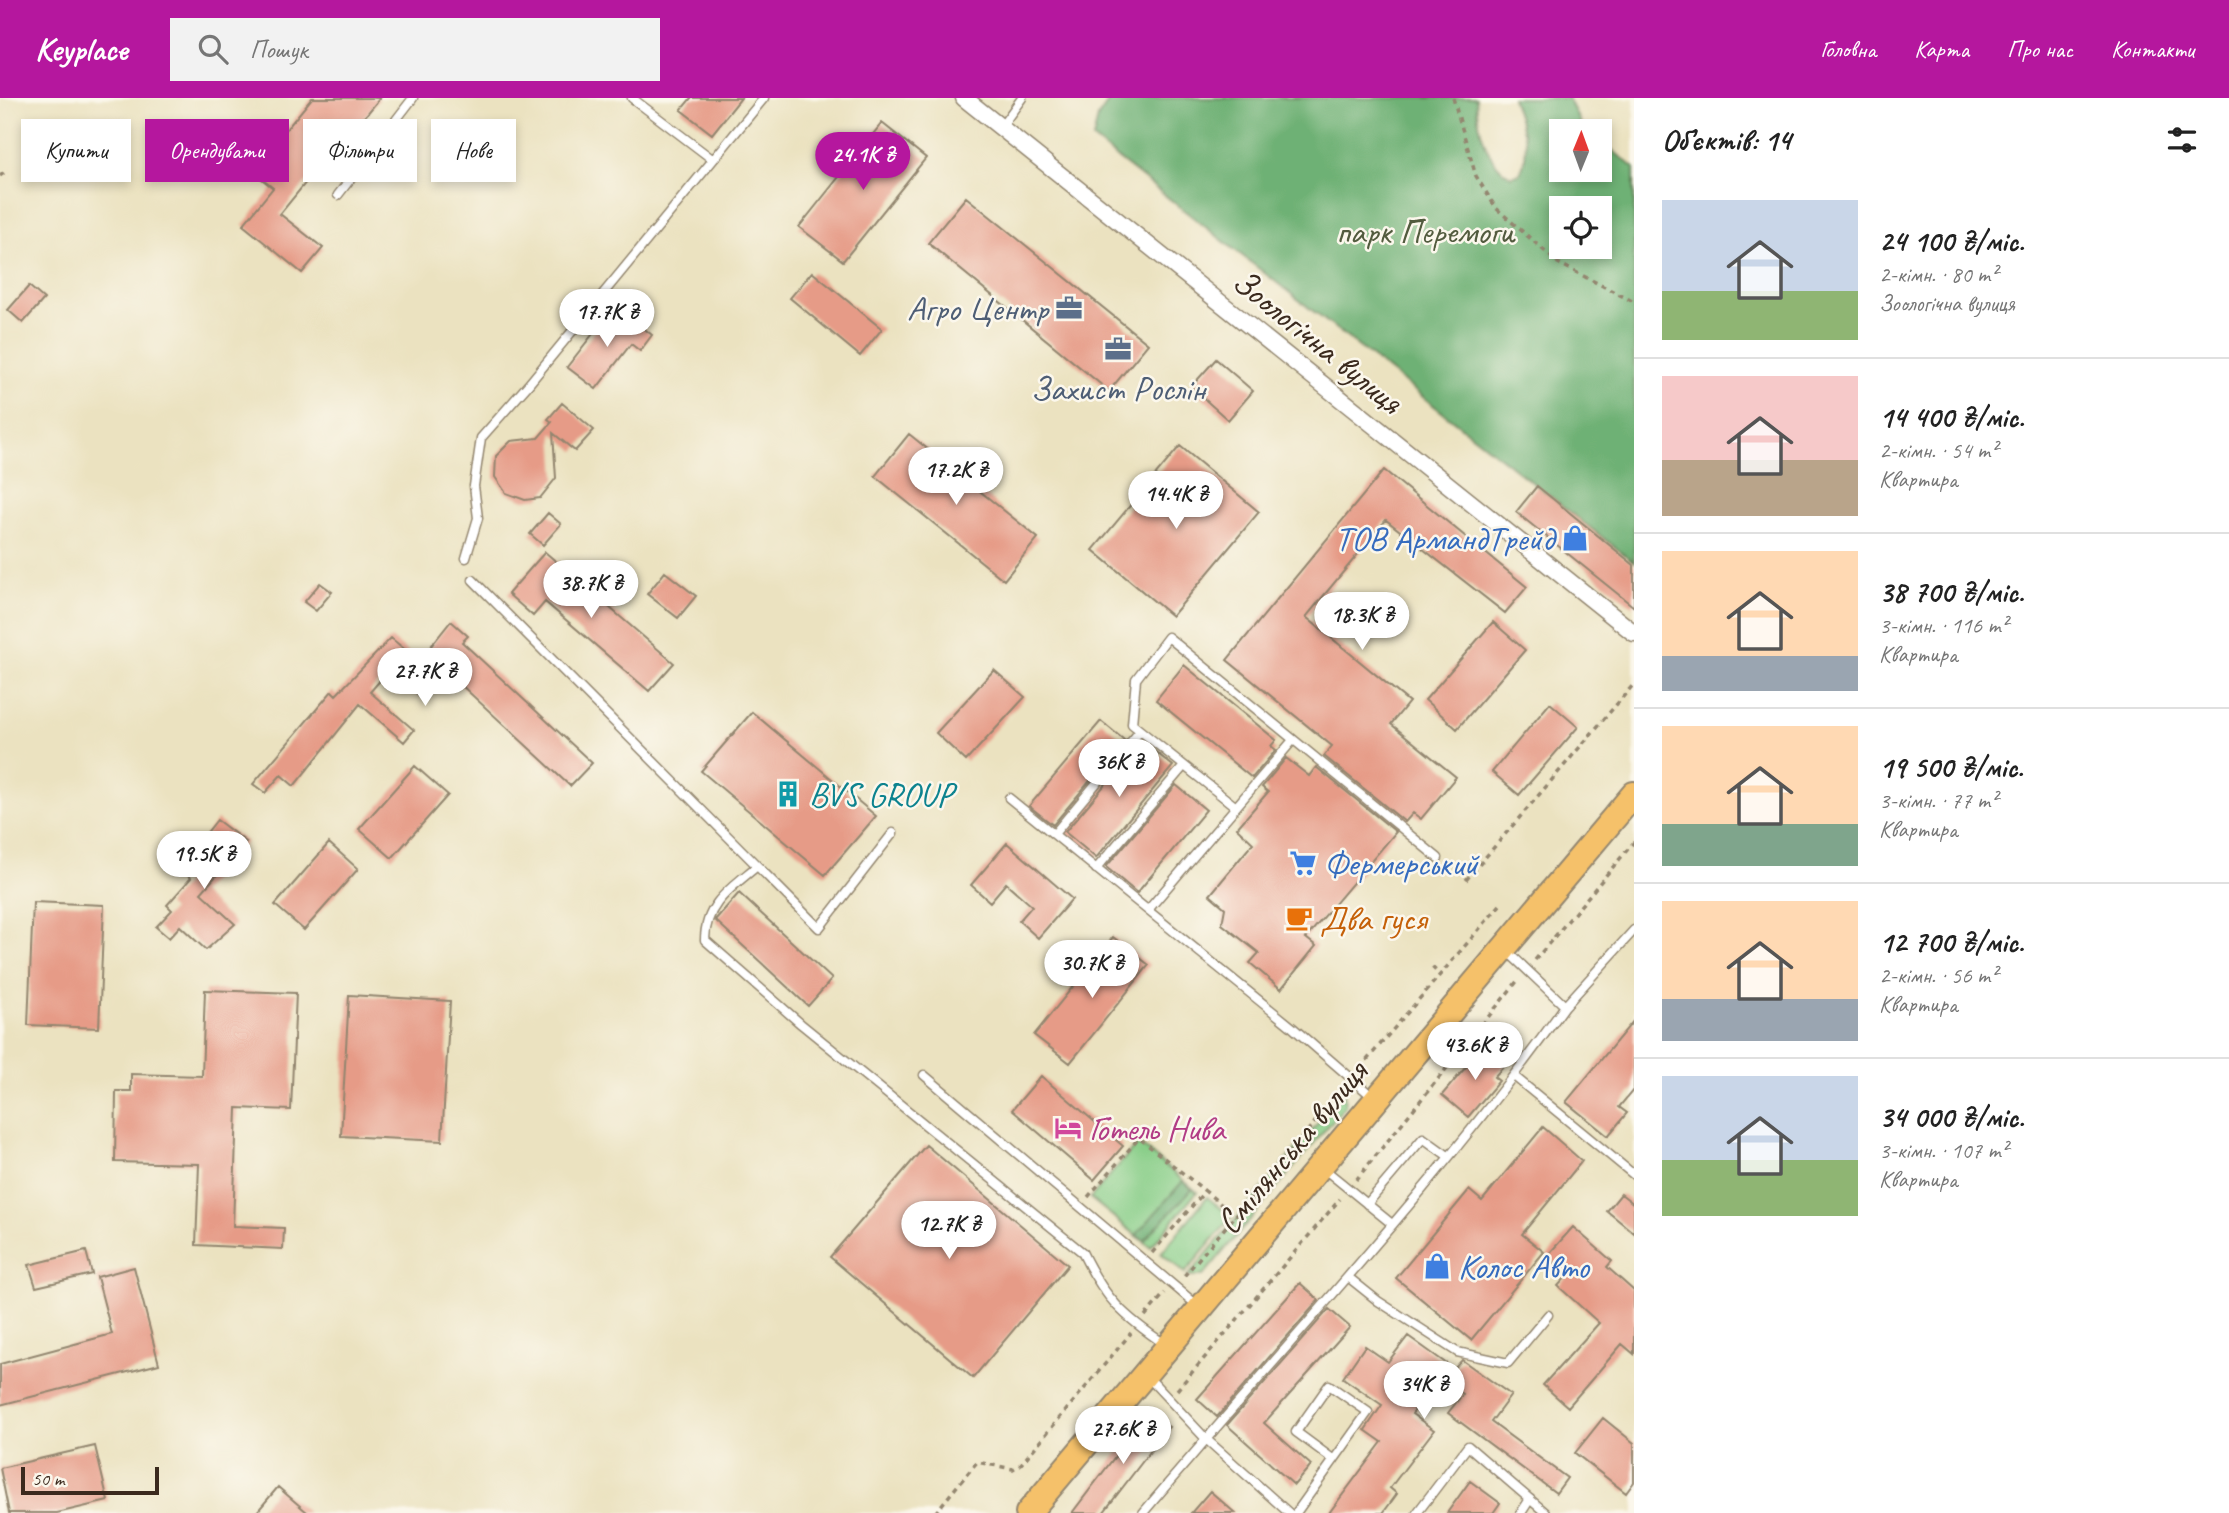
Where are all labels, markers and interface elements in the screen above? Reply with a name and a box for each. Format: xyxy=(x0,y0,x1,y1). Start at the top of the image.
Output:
search box xyxy=(170,18,660,81)
text: Keyplace xyxy=(35,28,128,70)
icon: search xyxy=(194,30,232,68)
text: Пошук xyxy=(250,33,308,66)
text: Головна xyxy=(1820,34,1876,64)
text: Карта xyxy=(1914,34,1969,64)
text: Про нас xyxy=(2007,34,2073,64)
text: Контакти xyxy=(2111,34,2194,64)
chip: Купити xyxy=(21,119,131,182)
chip: Орендувати xyxy=(145,119,289,182)
chip: Фільтри xyxy=(303,119,417,182)
chip: Нове xyxy=(431,119,516,182)
north arrow xyxy=(1549,119,1612,182)
map controls xyxy=(1549,119,1612,259)
text: Об’єктів: 14 xyxy=(1662,121,1791,159)
icon: filters xyxy=(2163,121,2201,159)
pin: 24.1K ₴ xyxy=(798,132,928,192)
text: 24.1K ₴ xyxy=(831,140,895,169)
button: locate xyxy=(1549,196,1612,259)
park label: парк Перемоги xyxy=(1336,209,1516,254)
text: 24 100 ₴/міс. xyxy=(1879,222,2024,260)
icon: home xyxy=(1718,228,1802,312)
street label: Зоологічна вулиця xyxy=(1223,259,1413,425)
text: 2-кімн. · 80 m² xyxy=(1879,260,1997,289)
place label: Агро Центр xyxy=(907,286,1050,331)
pin: 17.7K ₴ xyxy=(542,289,672,349)
text: Зоологічна вулиця xyxy=(1879,289,2015,318)
office icon: Агро Центр xyxy=(1054,293,1084,323)
text: 17.7K ₴ xyxy=(575,297,639,326)
office icon: Захист Рослін xyxy=(1103,334,1133,364)
place label: Захист Рослін xyxy=(1031,366,1208,411)
text: 14 400 ₴/міс. xyxy=(1879,398,2024,436)
icon: home xyxy=(1718,404,1802,488)
text: 2-кімн. · 54 m² xyxy=(1879,436,1997,465)
pin: 17.2K ₴ xyxy=(891,448,1021,507)
text: 17.2K ₴ xyxy=(924,455,988,484)
text: Квартира xyxy=(1879,465,1957,494)
pin: 14.4K ₴ xyxy=(1111,472,1241,531)
text: 14.4K ₴ xyxy=(1144,479,1208,508)
place label: ТОВ АрмандТрейд xyxy=(1335,516,1558,561)
shop icon: ТОВ АрмандТрейд xyxy=(1560,523,1590,553)
pin: 38.7K ₴ xyxy=(526,560,656,620)
text: 38.7K ₴ xyxy=(559,568,623,597)
text: 38 700 ₴/міс. xyxy=(1879,573,2024,611)
icon: home xyxy=(1718,579,1802,663)
pin: 18.3K ₴ xyxy=(1297,592,1427,652)
text: 18.3K ₴ xyxy=(1330,600,1394,629)
text: 3-кімн. · 116 m² xyxy=(1879,611,2008,640)
text: Квартира xyxy=(1879,640,1957,669)
pin: 27.7K ₴ xyxy=(360,648,490,708)
text: 27.7K ₴ xyxy=(393,656,457,685)
pin: 36K ₴ xyxy=(1070,740,1168,799)
text: 36K ₴ xyxy=(1095,747,1144,776)
text: 19 500 ₴/міс. xyxy=(1879,748,2023,786)
icon: home xyxy=(1718,754,1802,838)
place label: BVS GROUP xyxy=(809,772,957,817)
building icon: BVS GROUP xyxy=(773,779,803,809)
text: 3-кімн. · 77 m² xyxy=(1879,786,1997,815)
text: Квартира xyxy=(1879,815,1957,844)
pin: 19.5K ₴ xyxy=(139,832,269,891)
text: 19.5K ₴ xyxy=(173,839,235,868)
place label: Фермерський xyxy=(1324,841,1480,886)
supermarket icon: Фермерський xyxy=(1288,848,1318,878)
place label: Два гуся xyxy=(1320,896,1429,941)
cafe icon: Два гуся xyxy=(1284,903,1314,933)
text: 12 700 ₴/міс. xyxy=(1879,923,2024,961)
icon: home xyxy=(1718,929,1802,1013)
pin: 30.7K ₴ xyxy=(1027,940,1157,1000)
text: 30.7K ₴ xyxy=(1060,948,1124,977)
text: 2-кімн. · 56 m² xyxy=(1879,961,1997,990)
text: Квартира xyxy=(1879,990,1957,1019)
pin: 43.6K ₴ xyxy=(1410,1023,1540,1082)
text: 43.6K ₴ xyxy=(1443,1030,1507,1059)
street label: Смілянська вулиця xyxy=(1206,1050,1378,1243)
text: 34 000 ₴/міс. xyxy=(1879,1098,2024,1136)
icon: home xyxy=(1718,1104,1802,1188)
place label: Готель Нива xyxy=(1089,1106,1228,1151)
hotel icon: Готель Нива xyxy=(1053,1113,1083,1143)
text: 3-кімн. · 107 m² xyxy=(1879,1136,2008,1165)
text: Квартира xyxy=(1879,1165,1957,1194)
pin: 12.7K ₴ xyxy=(884,1202,1014,1261)
text: 12.7K ₴ xyxy=(917,1209,981,1238)
place label: Колос Авто xyxy=(1458,1244,1591,1289)
shop icon: Колос Авто xyxy=(1422,1251,1452,1281)
pin: 34K ₴ xyxy=(1375,1362,1473,1421)
text: 34K ₴ xyxy=(1400,1369,1448,1398)
pin: 27.6K ₴ xyxy=(1058,1406,1188,1466)
text: 27.6K ₴ xyxy=(1091,1414,1155,1443)
scale bar xyxy=(21,1464,159,1496)
text: 50 m xyxy=(32,1467,64,1491)

